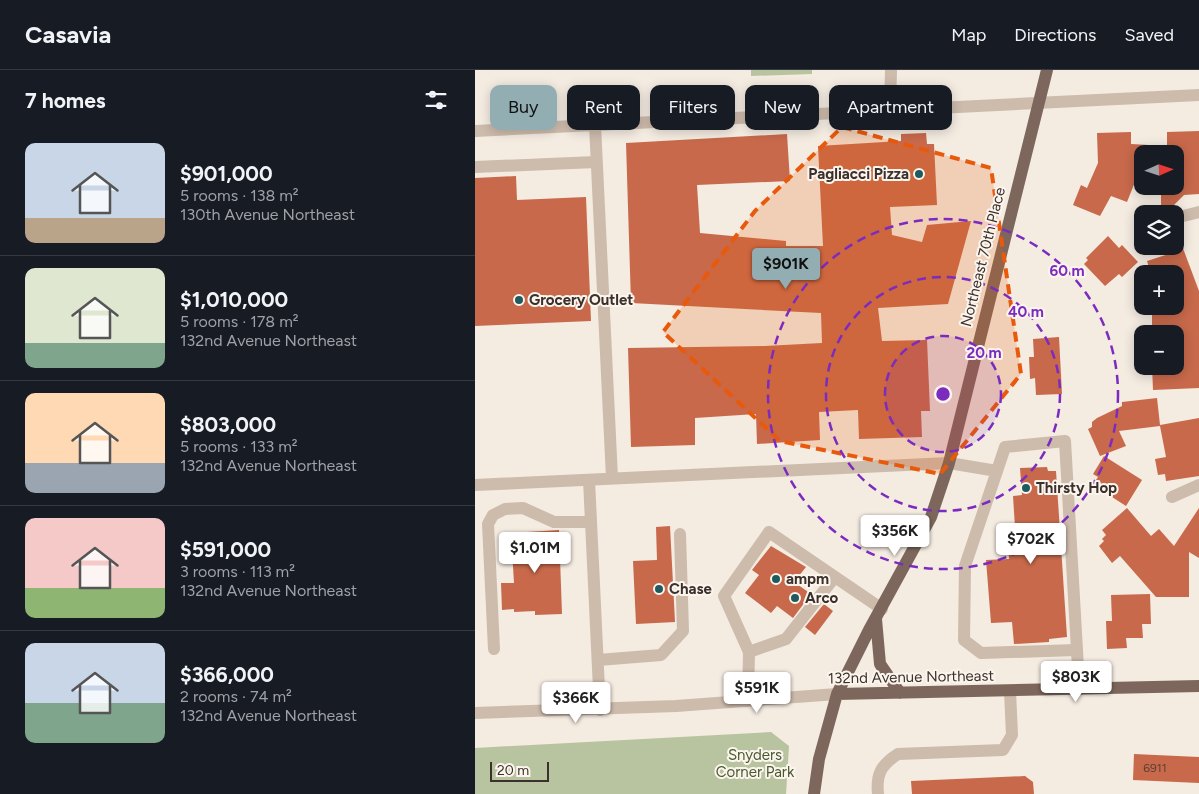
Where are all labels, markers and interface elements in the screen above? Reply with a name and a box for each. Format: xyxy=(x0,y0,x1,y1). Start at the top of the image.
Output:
text: Casavia xyxy=(25,20,111,49)
text: Map xyxy=(951,24,986,46)
text: Directions xyxy=(1014,24,1096,46)
text: Saved xyxy=(1124,24,1174,46)
chip: Buy xyxy=(490,85,557,130)
chip: Rent xyxy=(567,85,640,130)
chip: Filters xyxy=(650,85,735,130)
chip: New xyxy=(745,85,819,130)
chip: Apartment xyxy=(829,85,952,130)
icon: filters xyxy=(422,86,450,114)
text: 7 homes xyxy=(25,88,106,113)
north arrow xyxy=(1134,145,1184,195)
map controls xyxy=(1134,145,1184,375)
text: $901,000 xyxy=(180,161,273,186)
icon: home xyxy=(65,163,125,223)
place label: Pagliacci Pizza xyxy=(808,165,909,183)
marker: Pagliacci Pizza xyxy=(913,168,925,180)
street label: Northeast 70th Place xyxy=(957,185,1009,329)
text: 5 rooms · 138 m² xyxy=(180,186,299,205)
text: 130th Avenue Northeast xyxy=(180,205,355,224)
button: layers xyxy=(1134,205,1184,255)
pin: $901K xyxy=(751,248,821,290)
text: $901K xyxy=(763,254,809,273)
text: 60 m xyxy=(1049,262,1085,280)
button: + xyxy=(1134,265,1184,315)
text: $1,010,000 xyxy=(180,287,288,312)
icon: home xyxy=(65,288,125,348)
place label: Grocery Outlet xyxy=(529,291,633,309)
marker: Grocery Outlet xyxy=(513,294,525,306)
text: 40 m xyxy=(1008,303,1044,321)
text: 5 rooms · 178 m² xyxy=(180,312,299,331)
button: − xyxy=(1134,325,1184,375)
text: 132nd Avenue Northeast xyxy=(180,331,357,350)
text: 20 m xyxy=(966,344,1002,362)
centre of rings xyxy=(934,385,952,403)
text: $803,000 xyxy=(180,412,276,437)
icon: home xyxy=(65,413,125,473)
text: 5 rooms · 133 m² xyxy=(180,437,298,456)
text: 132nd Avenue Northeast xyxy=(180,456,357,475)
place label: Thirsty Hop xyxy=(1036,479,1117,497)
marker: Thirsty Hop xyxy=(1020,482,1032,494)
pin: $356K xyxy=(860,514,930,557)
text: $356K xyxy=(872,521,919,540)
pin: $702K xyxy=(996,522,1066,565)
text: $702K xyxy=(1007,529,1055,548)
pin: $1.01M xyxy=(494,532,576,574)
text: $591,000 xyxy=(180,537,271,562)
icon: home xyxy=(65,538,125,598)
text: $1.01M xyxy=(510,538,560,557)
text: 3 rooms · 113 m² xyxy=(180,562,295,581)
place label: ampm xyxy=(786,570,829,588)
marker: ampm xyxy=(770,573,782,585)
place label: Chase xyxy=(669,580,712,598)
text: 132nd Avenue Northeast xyxy=(180,581,357,600)
marker: Chase xyxy=(653,583,665,595)
place label: Arco xyxy=(805,589,839,607)
marker: Arco xyxy=(789,592,801,604)
pin: $803K xyxy=(1041,660,1111,703)
text: $366,000 xyxy=(180,662,274,687)
icon: home xyxy=(65,663,125,723)
street label: 132nd Avenue Northeast xyxy=(828,667,994,687)
text: $803K xyxy=(1052,667,1100,686)
pin: $591K xyxy=(722,672,792,714)
text: $591K xyxy=(735,678,779,697)
pin: $366K xyxy=(541,682,611,724)
text: 2 rooms · 74 m² xyxy=(180,687,292,706)
text: $366K xyxy=(553,688,599,707)
text: 132nd Avenue Northeast xyxy=(180,706,357,725)
park label: Snyders Corner Park xyxy=(716,746,795,781)
scale bar xyxy=(490,759,549,782)
house number: 6911 xyxy=(1143,761,1167,775)
text: 20 m xyxy=(497,762,529,779)

